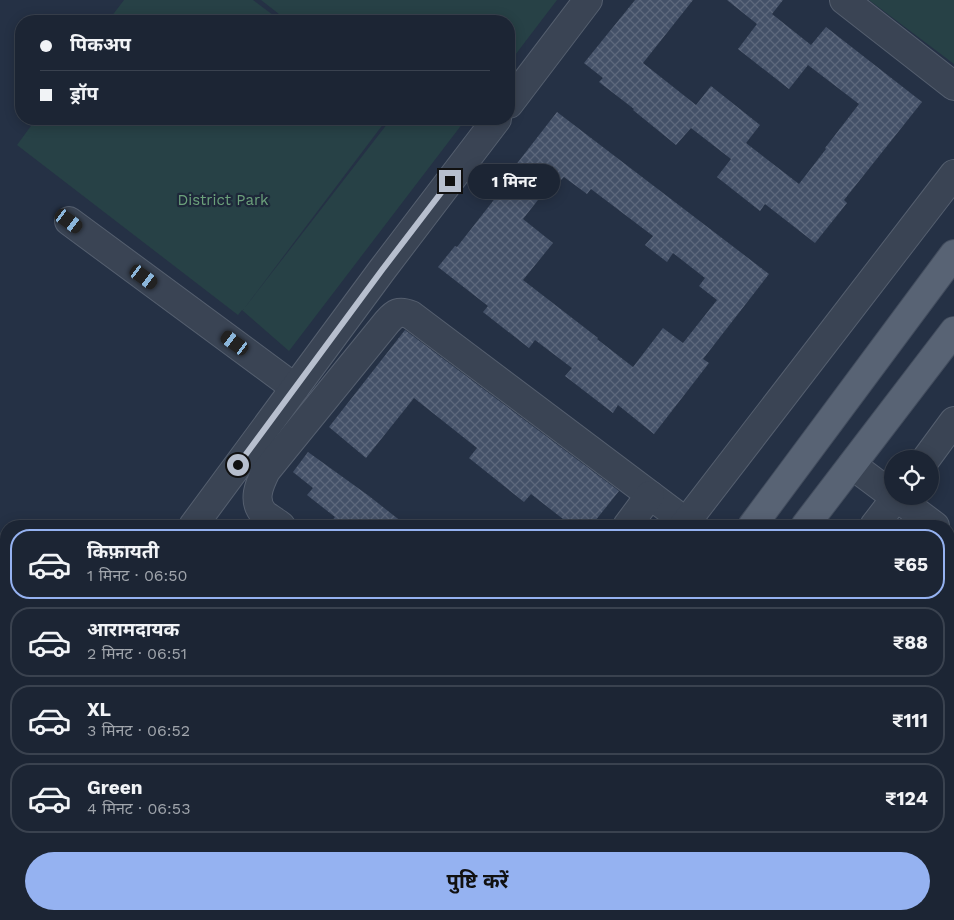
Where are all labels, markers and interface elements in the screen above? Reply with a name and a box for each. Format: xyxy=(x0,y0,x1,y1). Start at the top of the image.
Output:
text: पिकअप xyxy=(70,33,131,56)
text: ड्रॉप xyxy=(70,82,98,105)
callout: 1 मिनट xyxy=(468,164,560,198)
route end xyxy=(439,170,461,192)
text: 1 मिनट xyxy=(491,172,537,191)
park label: District Park xyxy=(177,191,269,209)
car xyxy=(52,206,85,236)
car xyxy=(127,262,160,292)
car xyxy=(218,328,251,358)
map controls xyxy=(884,450,939,505)
button: locate xyxy=(884,450,939,505)
route start xyxy=(227,454,249,476)
text: किफ़ायती xyxy=(87,540,159,563)
icon: car xyxy=(27,542,72,587)
text: ₹65 xyxy=(894,553,928,576)
text: 1 मिनट · 06:50 xyxy=(87,566,188,585)
text: आरामदायक xyxy=(87,618,179,641)
icon: car xyxy=(27,620,72,665)
text: ₹88 xyxy=(893,631,928,654)
text: 2 मिनट · 06:51 xyxy=(87,644,187,663)
icon: car xyxy=(27,698,72,743)
text: XL xyxy=(87,698,111,721)
text: ₹111 xyxy=(892,709,928,732)
text: 3 मिनट · 06:52 xyxy=(87,721,190,740)
icon: car xyxy=(27,776,72,821)
text: Green xyxy=(87,776,143,799)
text: ₹124 xyxy=(885,787,928,810)
text: 4 मिनट · 06:53 xyxy=(87,799,190,818)
button: पुष्टि करें xyxy=(25,852,930,910)

